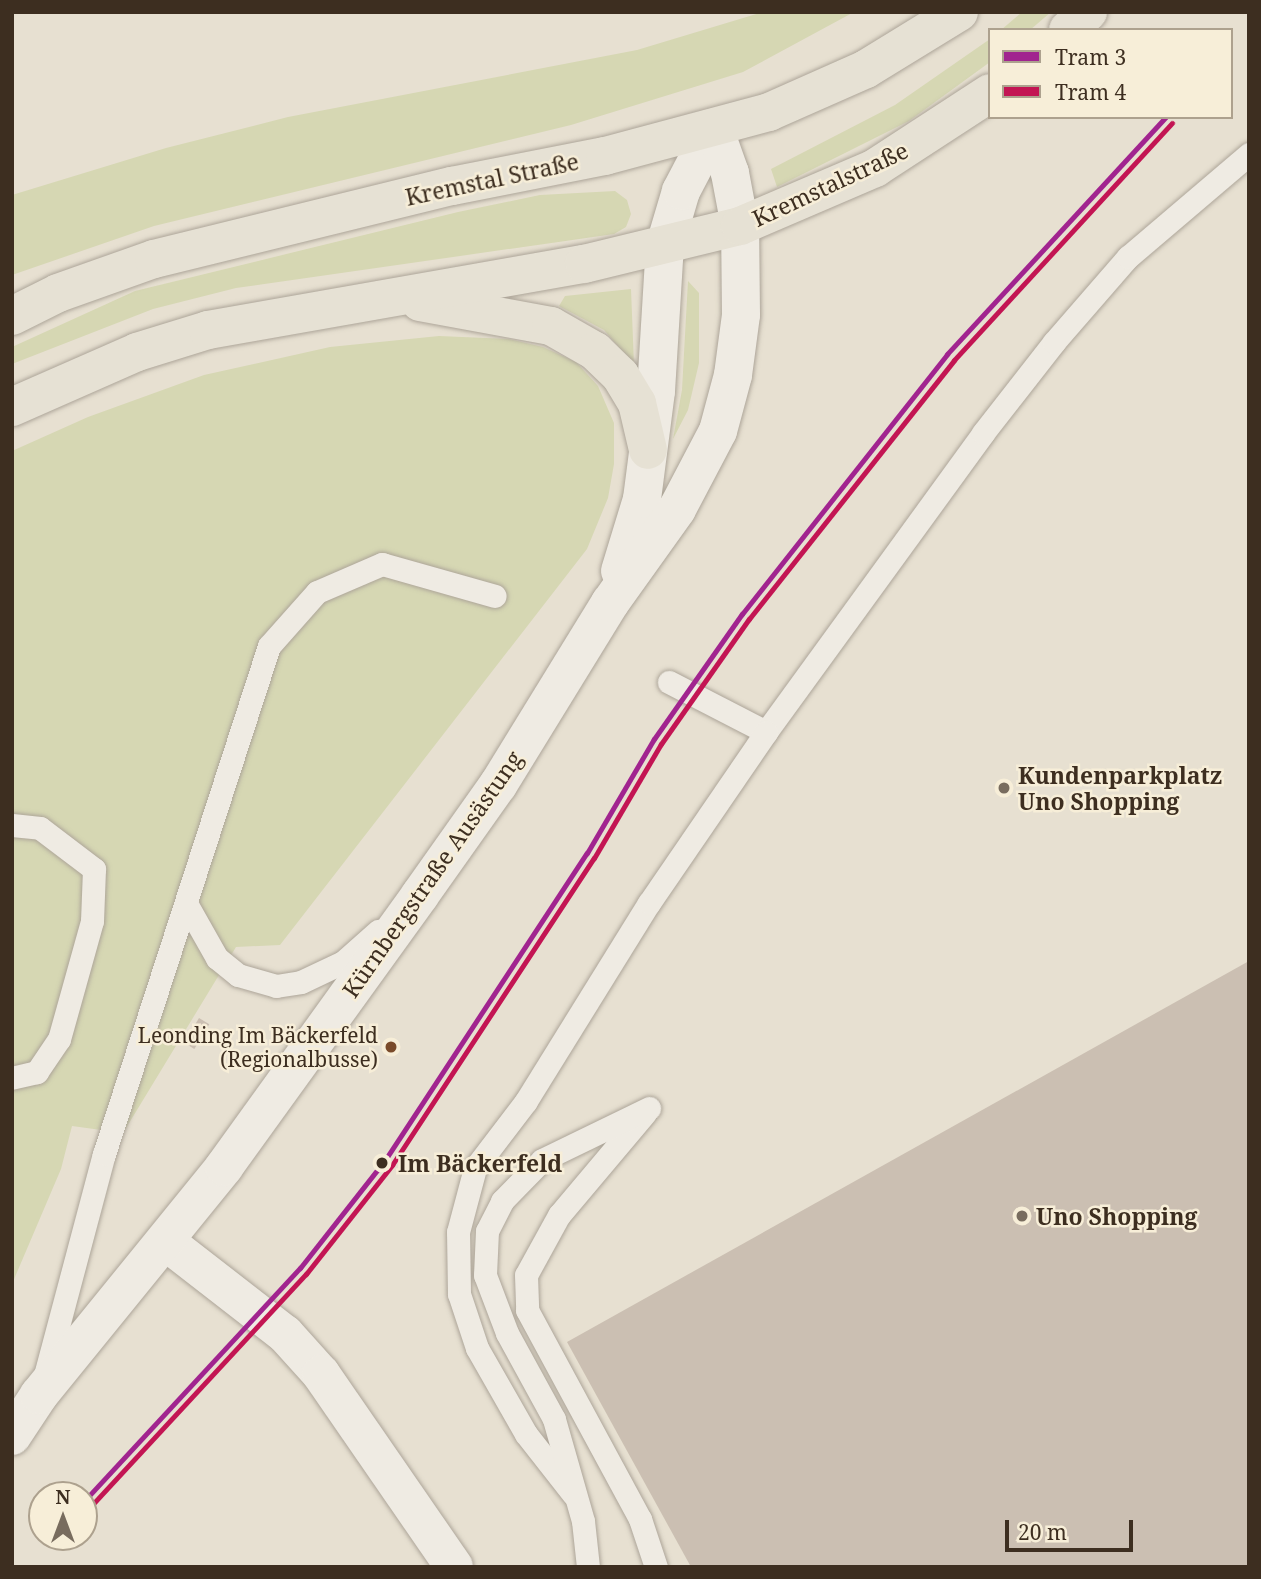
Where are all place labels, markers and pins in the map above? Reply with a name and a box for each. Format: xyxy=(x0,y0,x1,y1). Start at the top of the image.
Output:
place label: Kundenparkplatz Uno Shopping xyxy=(1018,761,1222,815)
marker: Kundenparkplatz Uno Shopping xyxy=(996,780,1012,796)
place label: Leonding Im Bäckerfeld (Regionalbusse) xyxy=(138,1022,378,1072)
marker: Leonding Im Bäckerfeld (Regionalbusse) xyxy=(384,1040,398,1054)
place label: Im Bäckerfeld xyxy=(398,1149,562,1177)
marker: Im Bäckerfeld xyxy=(372,1153,392,1173)
place label: Uno Shopping xyxy=(1036,1202,1197,1230)
marker: Uno Shopping xyxy=(1014,1208,1030,1224)

